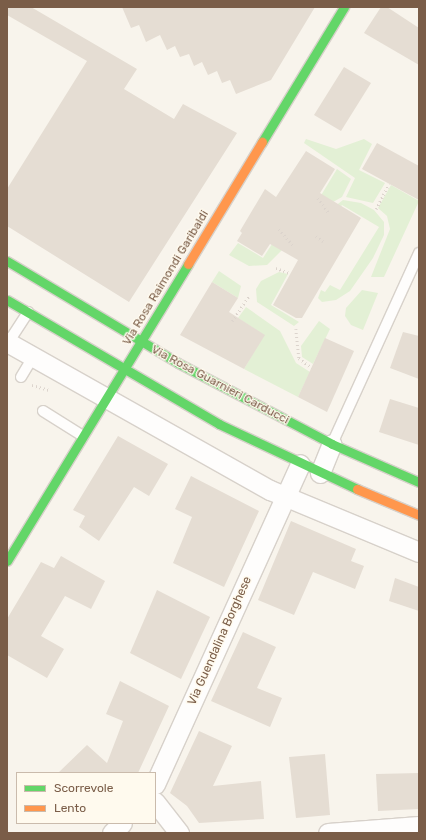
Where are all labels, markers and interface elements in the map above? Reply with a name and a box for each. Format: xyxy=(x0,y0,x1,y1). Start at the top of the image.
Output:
street label: Via Rosa Raimondi Garibaldi xyxy=(120,208,212,348)
street label: Via Rosa Guarnieri Carducci xyxy=(149,342,291,428)
street label: Via Guendalina Borghese xyxy=(185,574,255,708)
legend xyxy=(16,772,156,824)
text: Scorrevole xyxy=(54,781,113,795)
text: Lento xyxy=(54,801,86,815)

